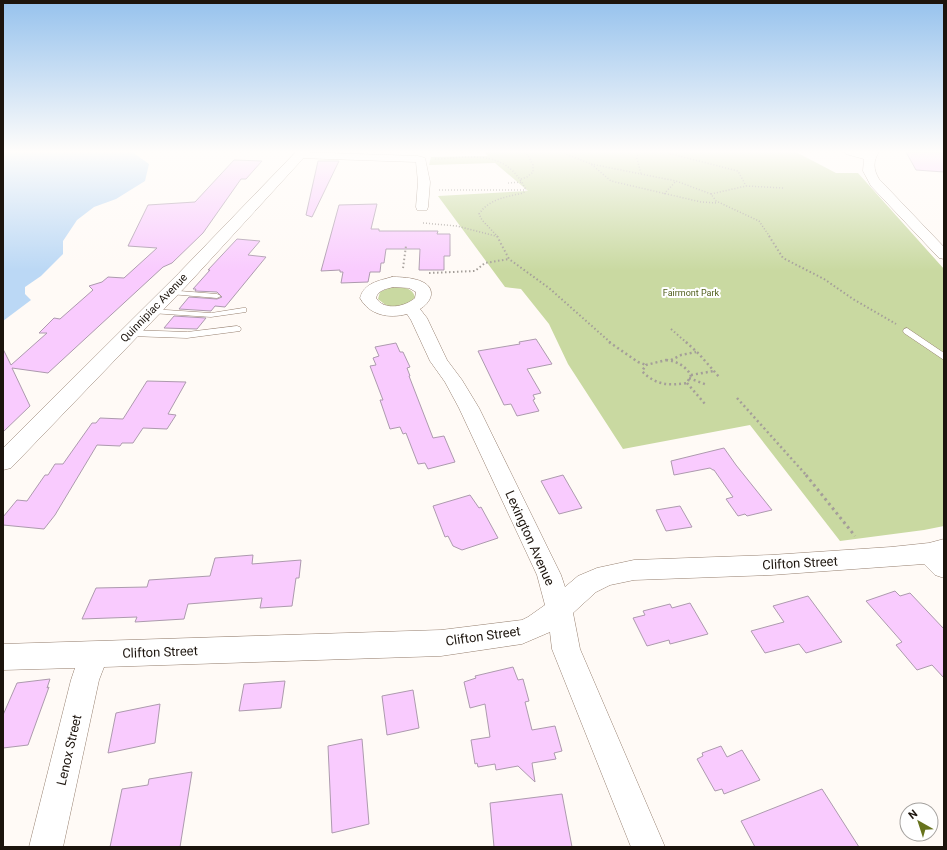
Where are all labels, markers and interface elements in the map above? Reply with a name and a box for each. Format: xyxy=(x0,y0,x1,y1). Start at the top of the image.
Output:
street label: Quinnipiac Avenue xyxy=(118,271,190,345)
park label: Fairmont Park xyxy=(663,288,720,298)
street label: Lexington Avenue xyxy=(502,488,558,588)
street label: Clifton Street xyxy=(762,554,838,572)
street label: Clifton Street xyxy=(445,623,521,649)
street label: Clifton Street xyxy=(122,643,198,661)
street label: Lenox Street xyxy=(54,713,84,787)
north arrow xyxy=(899,802,939,842)
text: N xyxy=(906,807,920,822)

